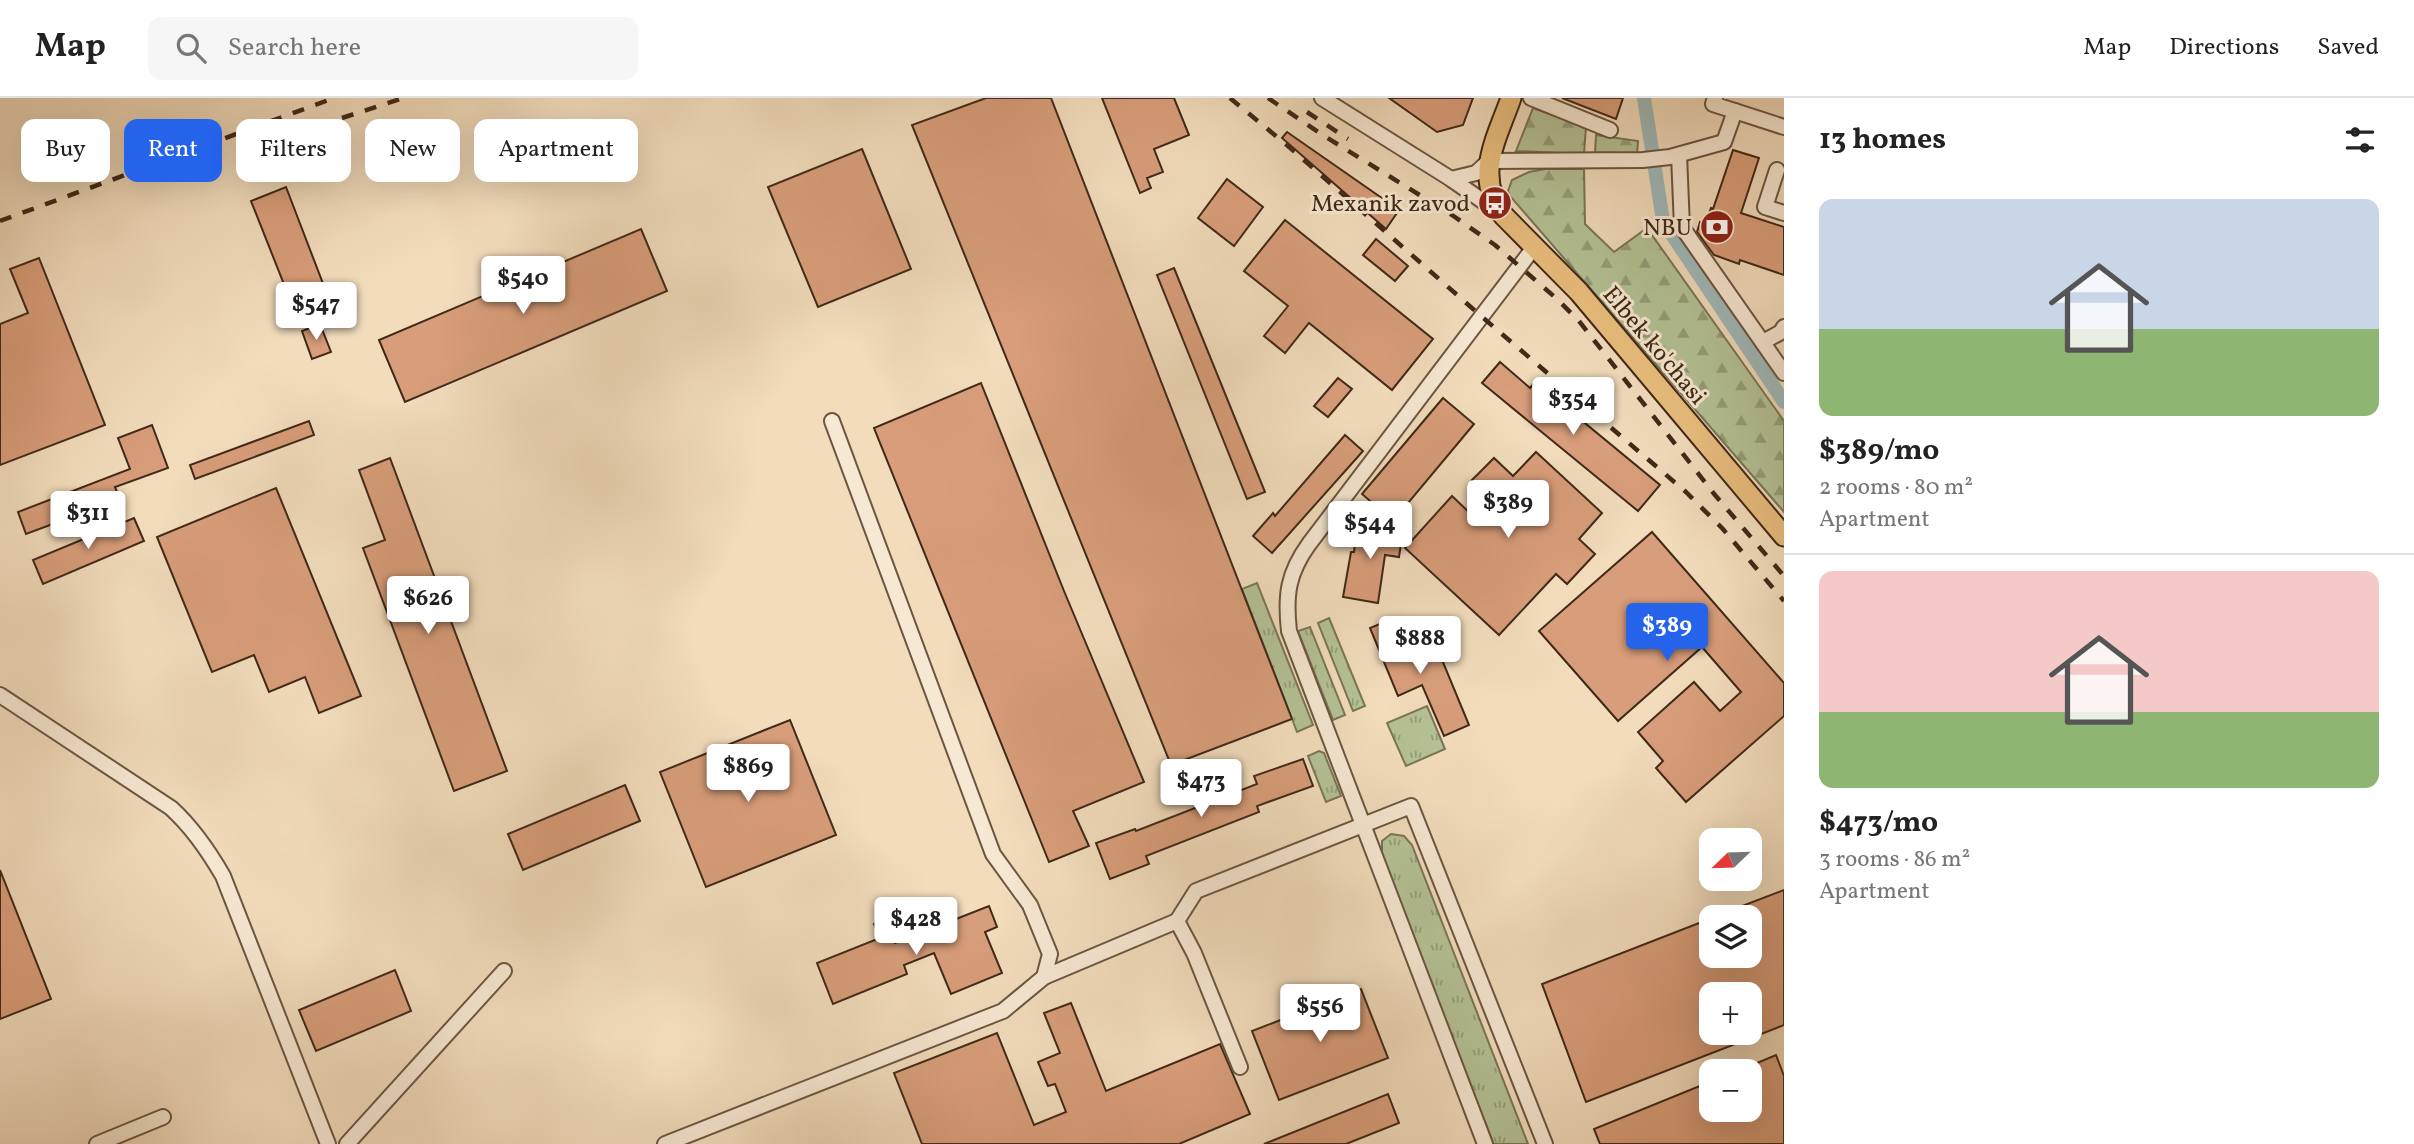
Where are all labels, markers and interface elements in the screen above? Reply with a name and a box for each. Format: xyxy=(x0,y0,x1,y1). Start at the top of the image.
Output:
search box xyxy=(148,17,638,80)
text: Map xyxy=(35,25,106,71)
icon: search xyxy=(172,29,210,67)
text: Search here xyxy=(228,30,361,66)
text: Map xyxy=(2083,31,2131,65)
text: Directions xyxy=(2169,31,2279,65)
text: Saved xyxy=(2317,31,2379,65)
chip: Buy xyxy=(21,119,110,182)
chip: Rent xyxy=(124,119,222,182)
chip: Filters xyxy=(236,119,351,182)
chip: New xyxy=(365,119,460,182)
chip: Apartment xyxy=(474,119,638,182)
text: 13 homes xyxy=(1819,119,1946,161)
icon: filters xyxy=(2341,121,2379,159)
bus stop icon: Mexanik zavod xyxy=(1476,184,1514,222)
place label: Mexanik zavod xyxy=(1311,188,1470,222)
bank icon: NBU xyxy=(1698,208,1736,246)
place label: NBU xyxy=(1643,212,1692,246)
icon: home xyxy=(2036,245,2162,371)
pin: $540 xyxy=(482,256,564,316)
text: $540 xyxy=(497,263,549,295)
street label: Elbek ko'chasi xyxy=(1594,279,1713,413)
pin: $547 xyxy=(275,282,357,342)
text: $547 xyxy=(292,289,340,321)
pin: $354 xyxy=(1532,378,1614,437)
text: $354 xyxy=(1548,384,1598,416)
text: $389/mo xyxy=(1819,430,1939,472)
text: 2 rooms · 80 m² xyxy=(1819,472,1973,504)
pin: $389 xyxy=(1467,480,1549,540)
text: $389 xyxy=(1483,487,1533,519)
pin: $311 xyxy=(47,491,129,551)
text: $311 xyxy=(66,498,110,530)
pin: $544 xyxy=(1329,502,1411,561)
text: Apartment xyxy=(1819,504,1930,536)
text: $544 xyxy=(1344,508,1396,540)
pin: $626 xyxy=(387,576,469,636)
text: $626 xyxy=(403,583,453,615)
pin: $389 xyxy=(1626,603,1708,663)
text: $389 xyxy=(1642,610,1692,642)
pin: $888 xyxy=(1379,616,1461,676)
icon: home xyxy=(2036,617,2162,743)
text: $888 xyxy=(1395,623,1445,655)
pin: $869 xyxy=(707,744,789,804)
text: $869 xyxy=(723,751,773,783)
pin: $473 xyxy=(1160,760,1242,819)
text: $473 xyxy=(1177,766,1225,798)
text: $473/mo xyxy=(1819,802,1938,844)
north arrow xyxy=(1699,828,1762,891)
map controls xyxy=(1699,828,1762,1122)
text: 3 rooms · 86 m² xyxy=(1819,844,1970,876)
text: Apartment xyxy=(1819,876,1930,908)
pin: $428 xyxy=(875,898,957,957)
text: $428 xyxy=(890,904,942,936)
button: layers xyxy=(1699,905,1762,968)
button: + xyxy=(1699,982,1762,1045)
pin: $556 xyxy=(1279,984,1361,1044)
text: $556 xyxy=(1296,991,1344,1023)
button: − xyxy=(1699,1059,1762,1122)

